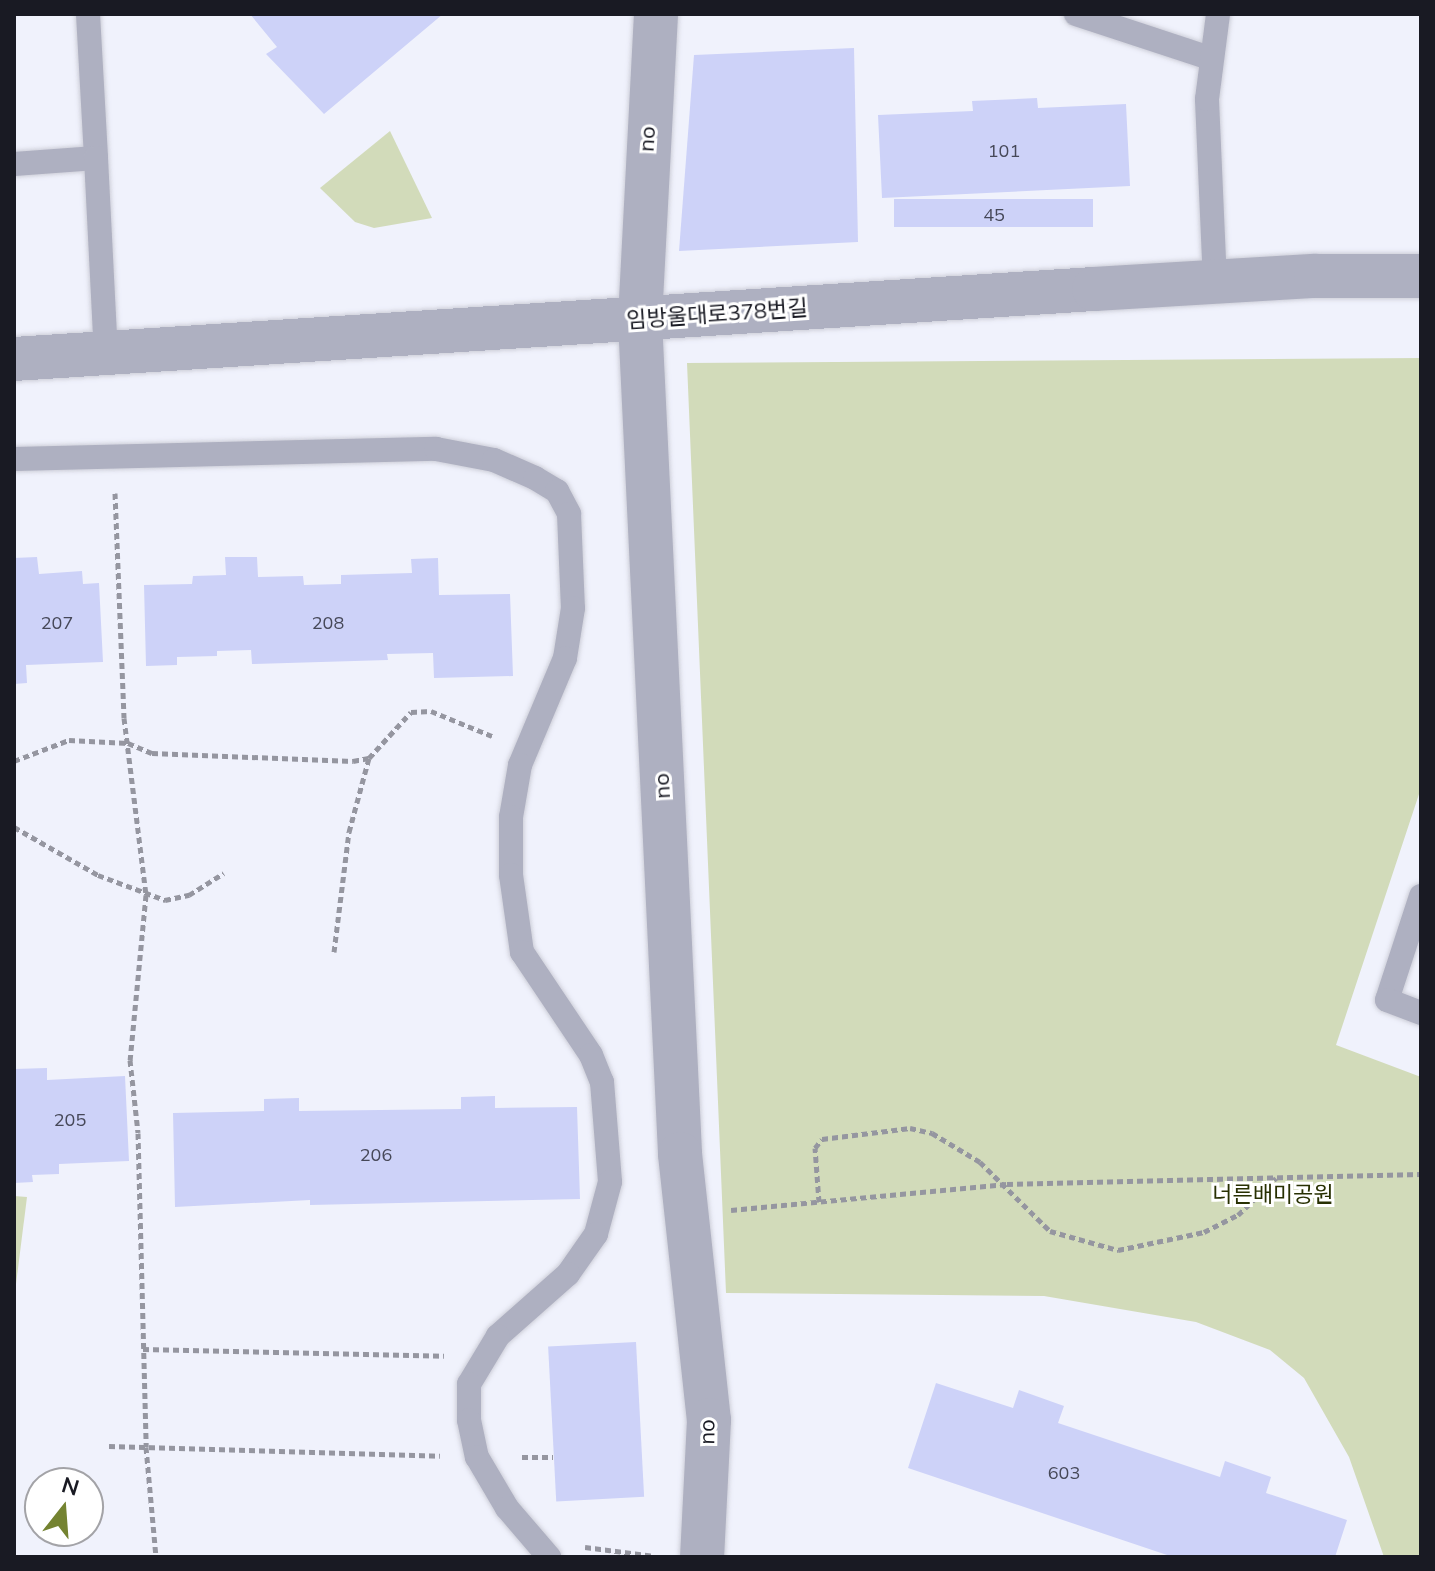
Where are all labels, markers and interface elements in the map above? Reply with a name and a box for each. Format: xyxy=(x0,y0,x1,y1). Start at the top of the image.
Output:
street label: no xyxy=(633,125,661,153)
house number: 101 xyxy=(988,140,1020,162)
house number: 45 xyxy=(983,204,1005,226)
street label: 임방울대로378번길 xyxy=(626,295,808,333)
house number: 207 xyxy=(41,612,73,634)
house number: 208 xyxy=(312,612,344,634)
street label: no xyxy=(648,773,676,799)
house number: 205 xyxy=(54,1109,86,1131)
house number: 206 xyxy=(360,1144,392,1166)
park label: 너른배미공원 xyxy=(1212,1182,1334,1208)
street label: no xyxy=(694,1419,720,1445)
house number: 603 xyxy=(1048,1462,1080,1484)
north arrow xyxy=(24,1467,104,1547)
text: N xyxy=(58,1470,82,1502)

